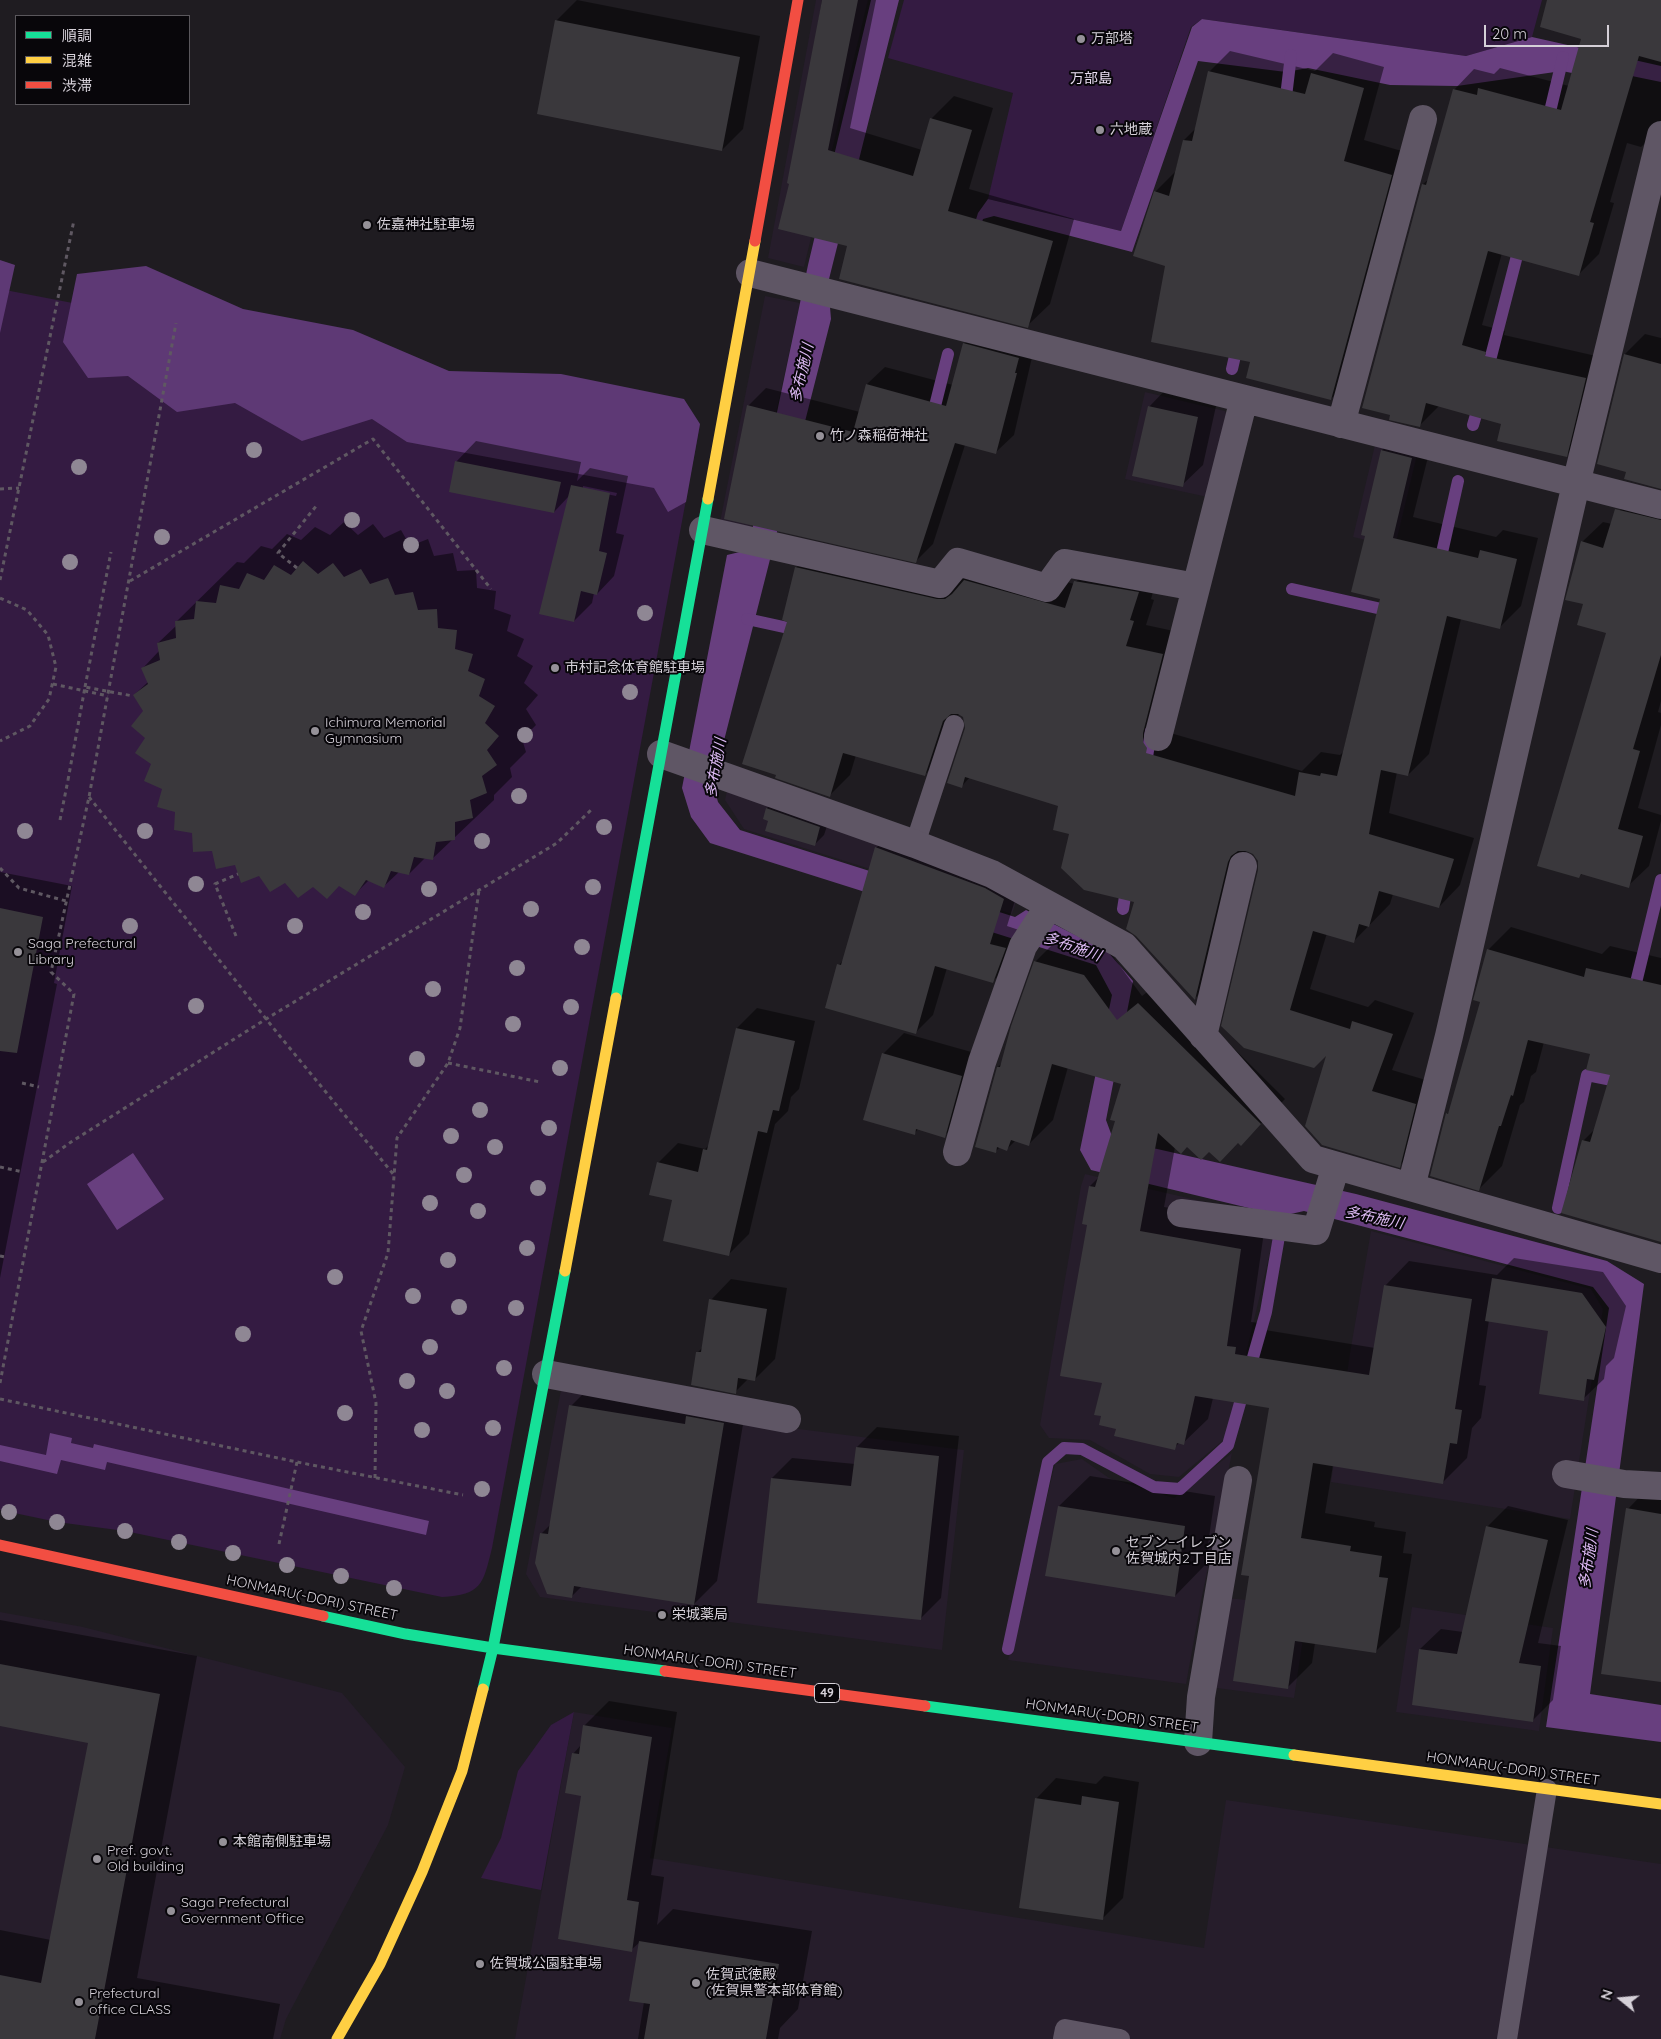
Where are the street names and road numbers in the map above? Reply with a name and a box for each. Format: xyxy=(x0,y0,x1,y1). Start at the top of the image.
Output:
street label: HONMARU(-DORI) STREET xyxy=(225,1572,399,1624)
street label: HONMARU(-DORI) STREET xyxy=(622,1642,798,1682)
road number: 49 xyxy=(814,1684,840,1702)
street label: HONMARU(-DORI) STREET xyxy=(1024,1696,1200,1736)
street label: HONMARU(-DORI) STREET xyxy=(1425,1749,1601,1789)

